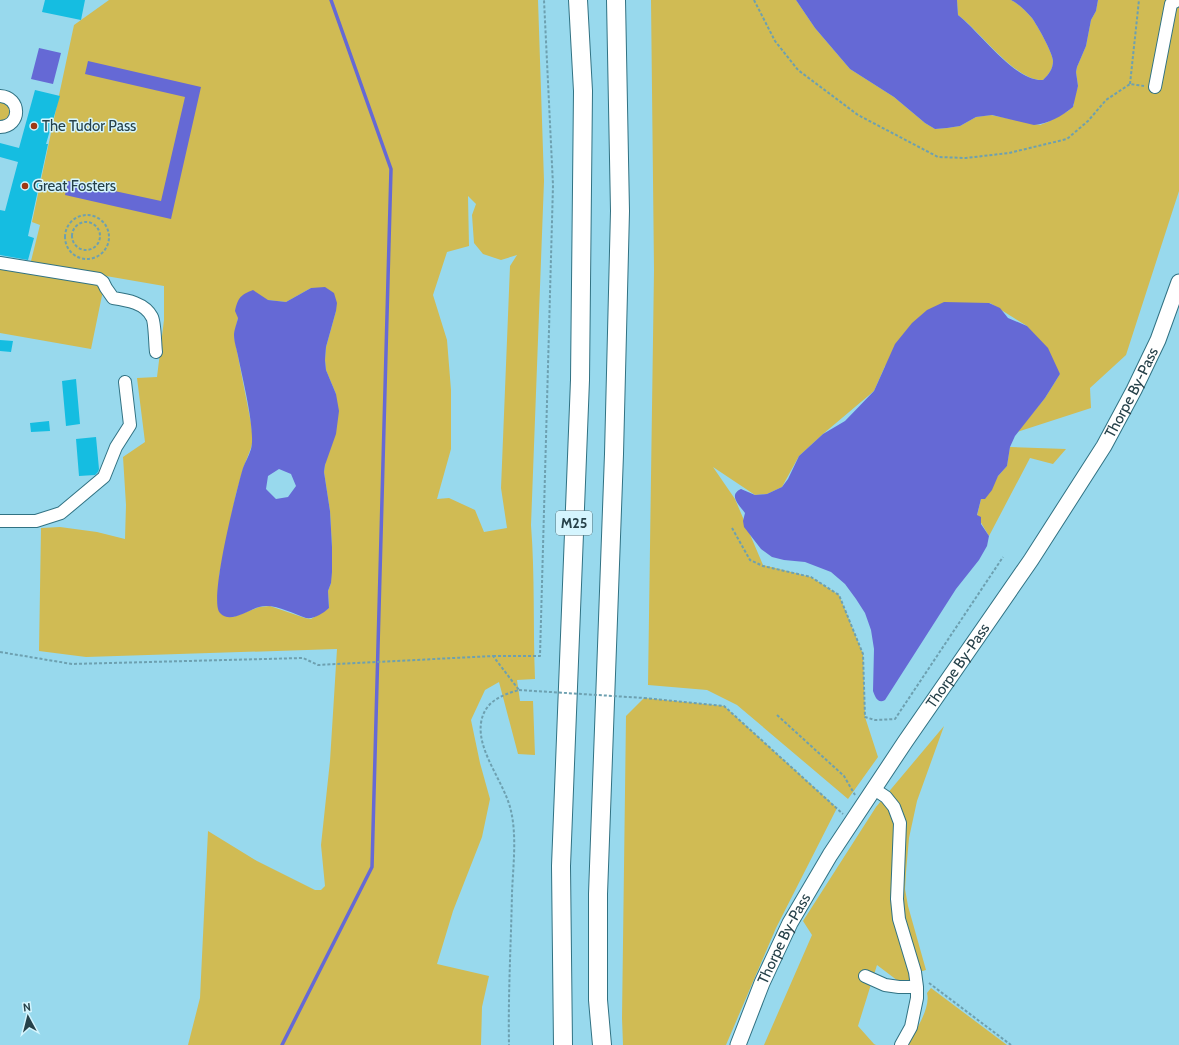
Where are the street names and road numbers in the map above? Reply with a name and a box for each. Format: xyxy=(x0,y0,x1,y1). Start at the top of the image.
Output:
street label: Thorpe By-Pass xyxy=(1101,345,1162,441)
road number: M25 xyxy=(556,511,592,535)
street label: Thorpe By-Pass xyxy=(922,620,993,712)
street label: Thorpe By-Pass xyxy=(754,890,814,987)

